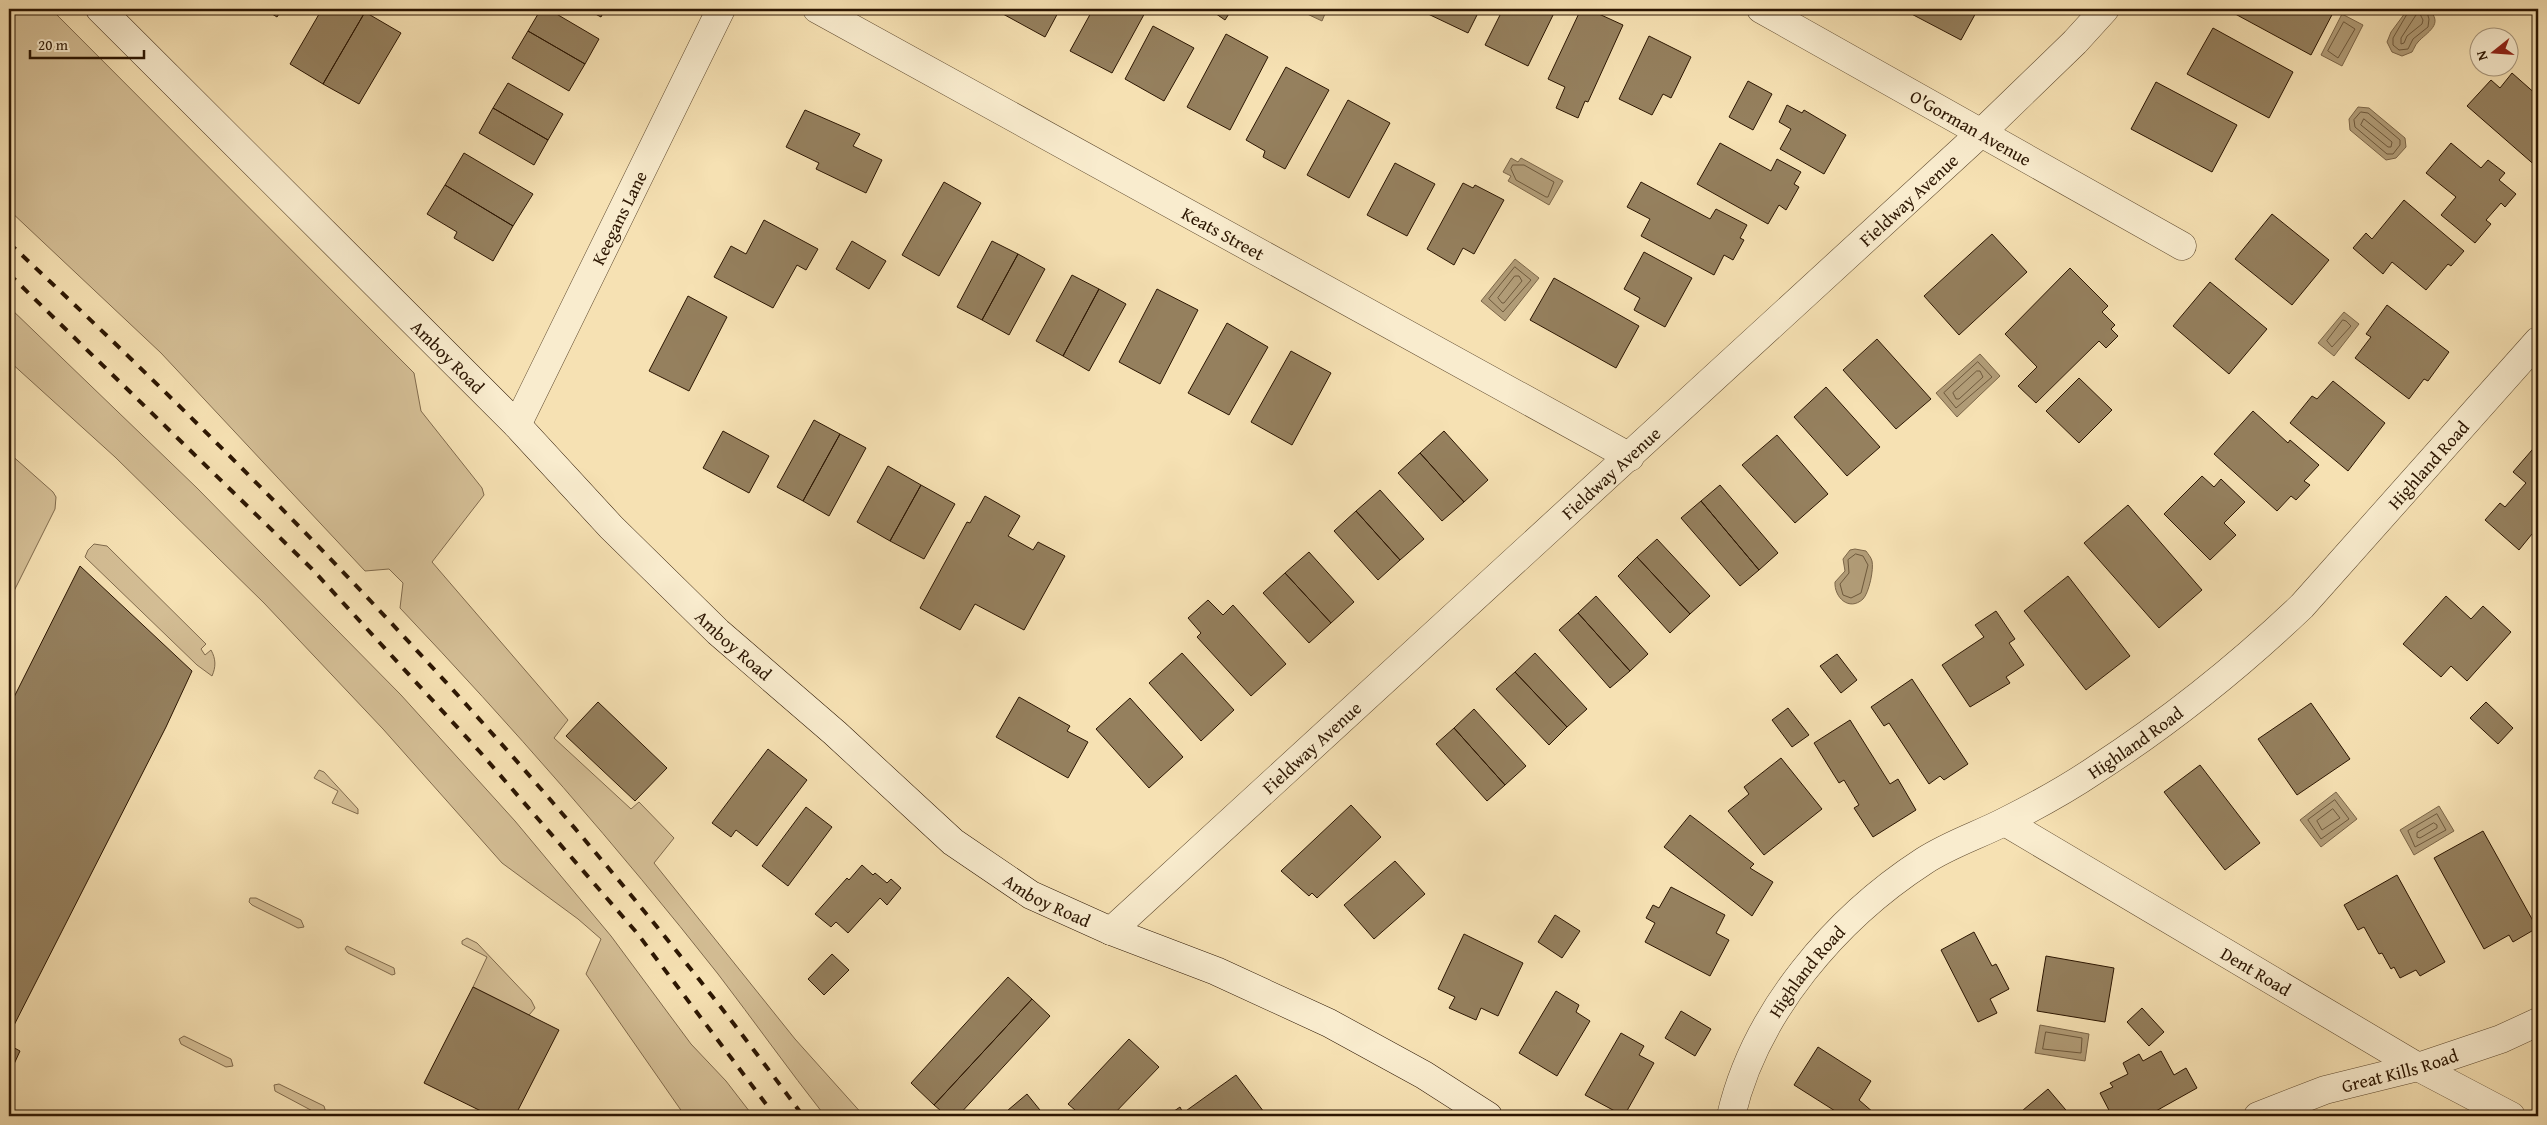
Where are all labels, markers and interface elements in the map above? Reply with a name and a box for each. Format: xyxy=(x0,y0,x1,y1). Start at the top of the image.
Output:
scale bar xyxy=(30,28,144,60)
north arrow xyxy=(2470,28,2520,78)
text: 20 m xyxy=(38,34,69,55)
text: N xyxy=(2470,48,2492,63)
street label: O'Gorman Avenue xyxy=(1905,82,2037,172)
street label: Fieldway Avenue xyxy=(1853,147,1964,252)
street label: Keegans Lane xyxy=(584,166,653,269)
street label: Keats Street xyxy=(1177,199,1270,267)
street label: Amboy Road xyxy=(405,313,492,400)
street label: Highland Road xyxy=(2381,414,2475,515)
street label: Fieldway Avenue xyxy=(1555,420,1666,525)
street label: Amboy Road xyxy=(689,603,778,687)
street label: Fieldway Avenue xyxy=(1256,694,1367,800)
street label: Highland Road xyxy=(2082,699,2189,785)
street label: Amboy Road xyxy=(998,867,1095,934)
street label: Highland Road xyxy=(1761,918,1851,1022)
street label: Dent Road xyxy=(2216,940,2297,1003)
street label: Great Kills Road xyxy=(2339,1041,2462,1099)

